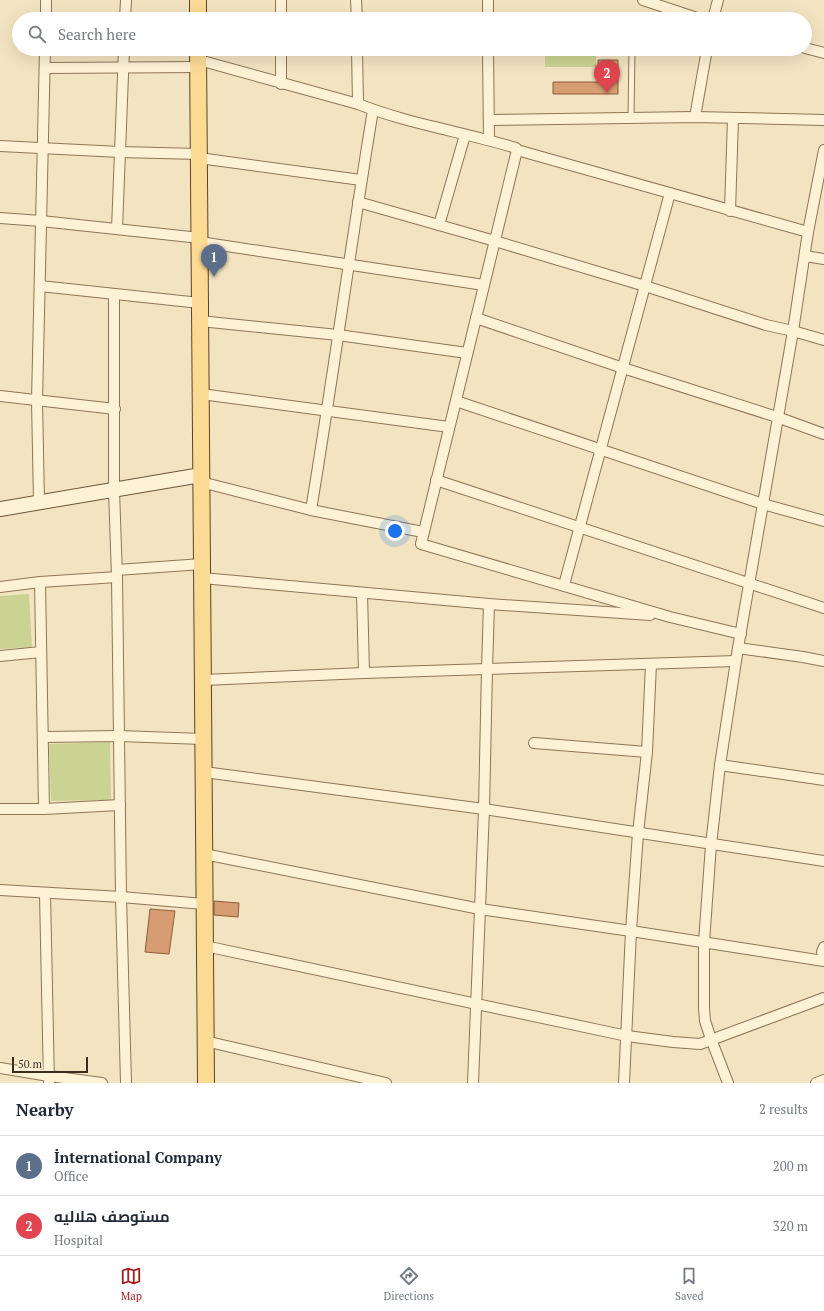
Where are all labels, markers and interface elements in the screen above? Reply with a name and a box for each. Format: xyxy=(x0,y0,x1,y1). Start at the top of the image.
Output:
search box xyxy=(12,12,812,56)
icon: search xyxy=(26,23,48,45)
text: Search here xyxy=(58,24,136,44)
pin: 2 xyxy=(594,60,620,93)
pin: 1 xyxy=(201,244,227,277)
your location xyxy=(385,521,405,541)
scale bar xyxy=(12,1055,88,1074)
text: 50 m xyxy=(18,1057,42,1071)
text: Nearby xyxy=(16,1098,74,1121)
text: 2 results xyxy=(759,1100,808,1118)
text: İnternational Company xyxy=(54,1147,222,1167)
text: 1 xyxy=(25,1157,33,1175)
text: 200 m xyxy=(773,1157,808,1175)
text: Office xyxy=(54,1167,88,1185)
text: مستوصف هلاليه xyxy=(54,1206,170,1226)
text: 2 xyxy=(25,1217,33,1235)
text: 320 m xyxy=(773,1217,808,1235)
text: Hospital xyxy=(54,1231,103,1249)
tab: Map xyxy=(120,1265,142,1303)
tab: Directions xyxy=(383,1265,434,1303)
tab: Saved xyxy=(675,1265,704,1303)

